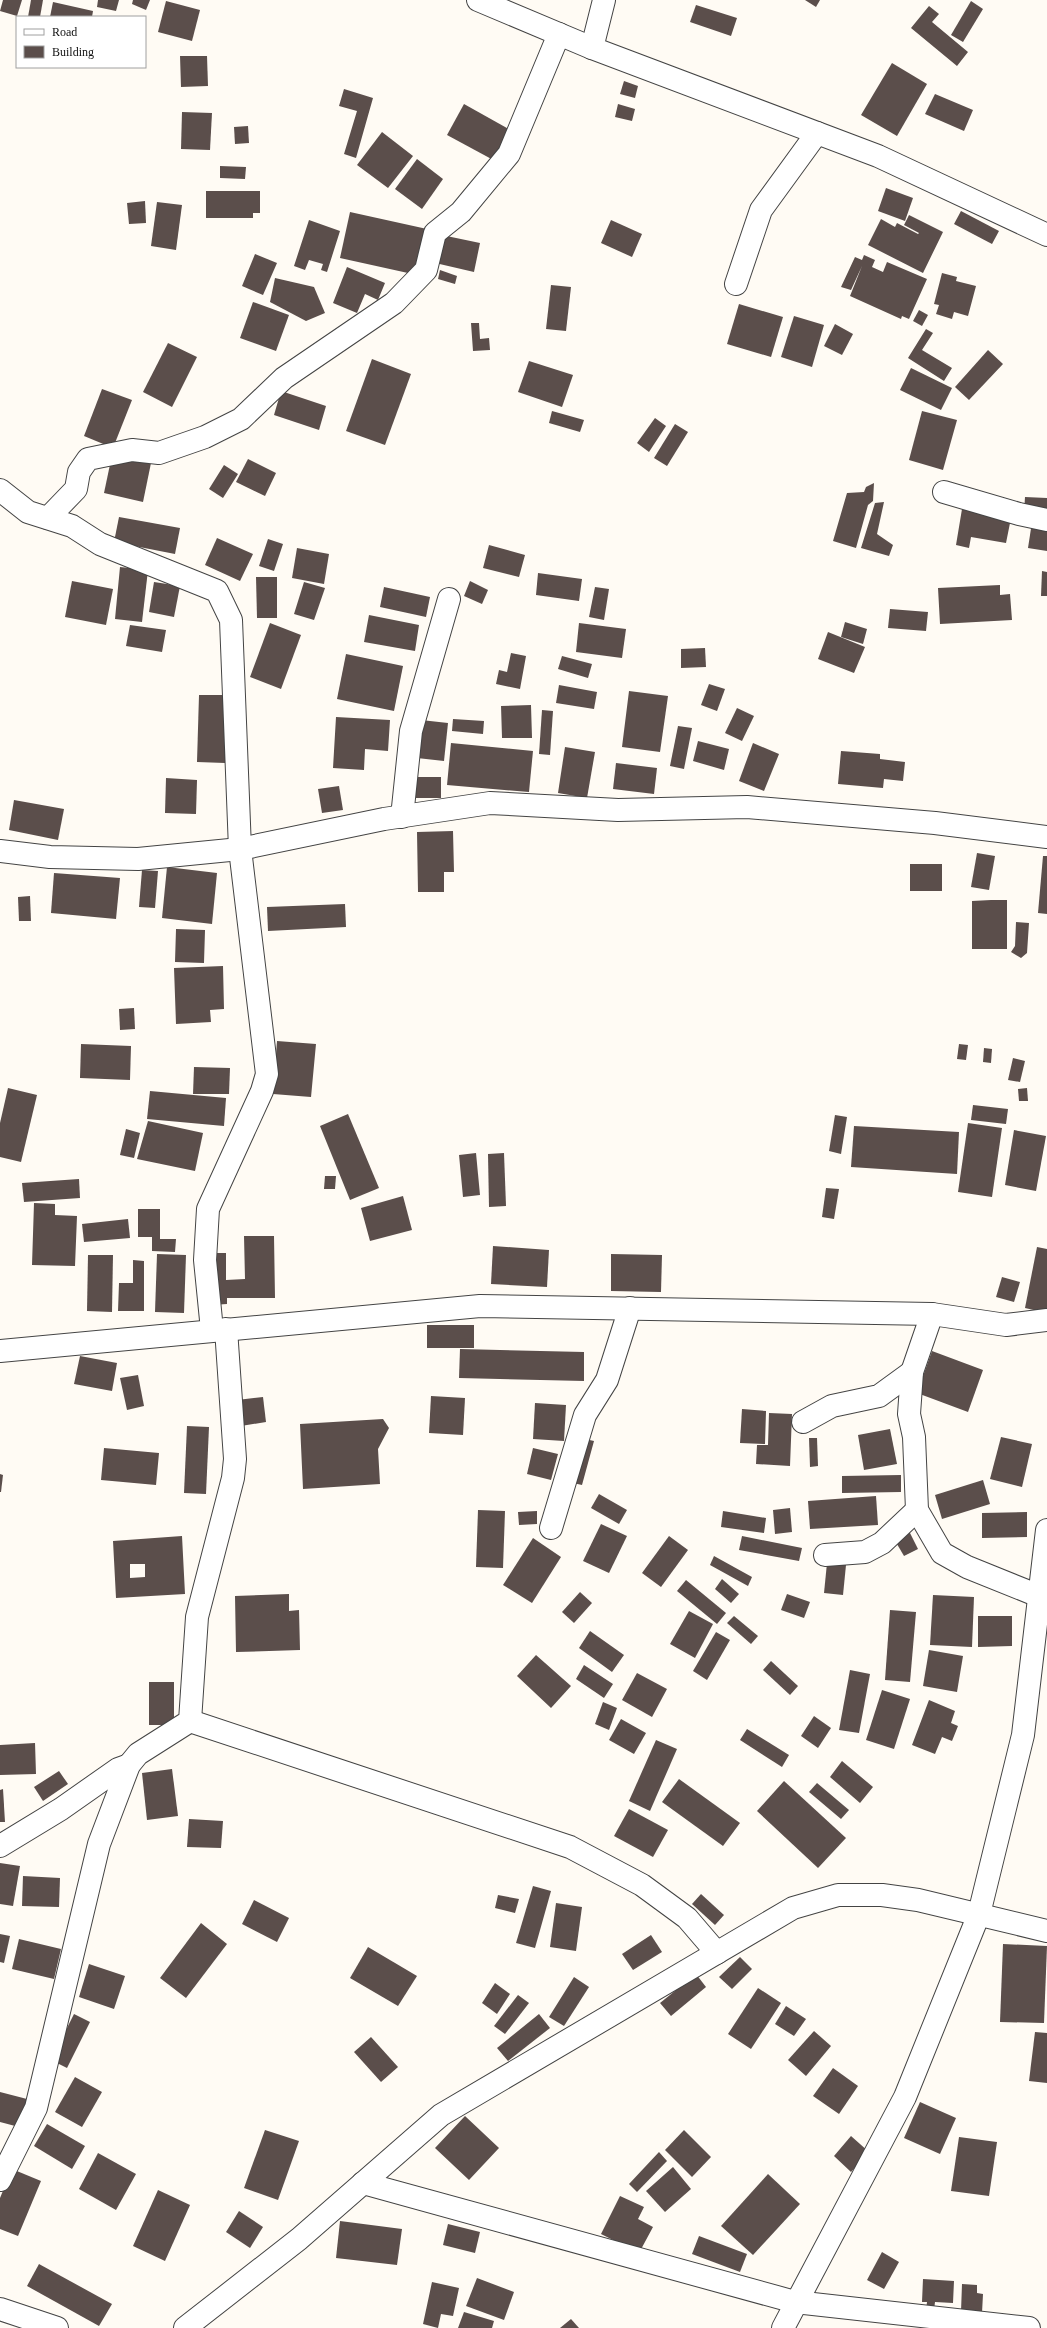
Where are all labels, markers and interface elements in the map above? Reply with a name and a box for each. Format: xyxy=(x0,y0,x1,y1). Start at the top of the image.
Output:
legend xyxy=(16,16,146,68)
text: Road xyxy=(52,25,77,39)
text: Building xyxy=(52,45,94,59)

